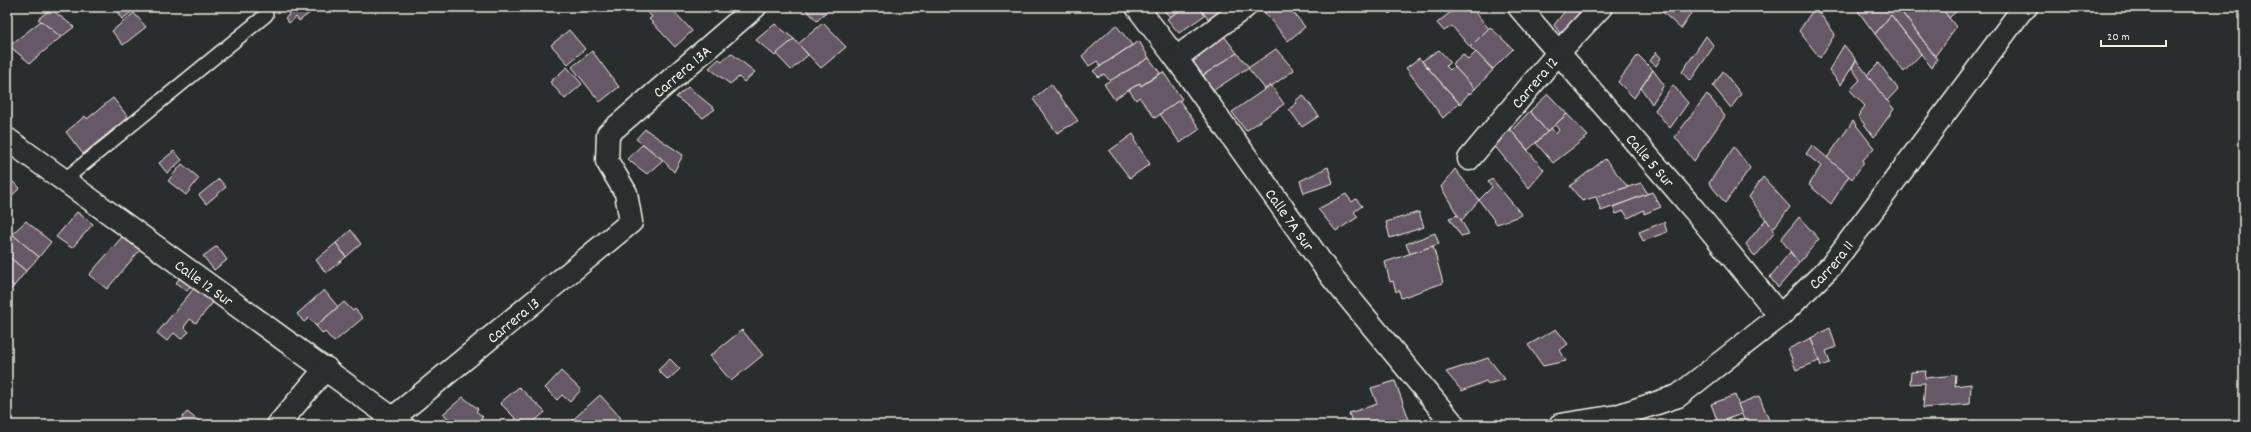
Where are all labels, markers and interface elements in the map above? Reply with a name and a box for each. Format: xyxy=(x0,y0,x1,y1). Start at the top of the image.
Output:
scale bar xyxy=(2101,22,2166,48)
text: 20 m xyxy=(2107,29,2130,46)
street label: Carrera 13A xyxy=(649,40,718,104)
street label: Carrera 12 xyxy=(1507,52,1565,114)
street label: Calle 5 Sur xyxy=(1619,130,1679,194)
street label: Calle 7A Sur xyxy=(1258,185,1319,257)
street label: Carrera 11 xyxy=(1805,236,1860,296)
street label: Calle 12 Sur xyxy=(169,255,237,313)
street label: Carrera 13 xyxy=(483,293,546,350)

